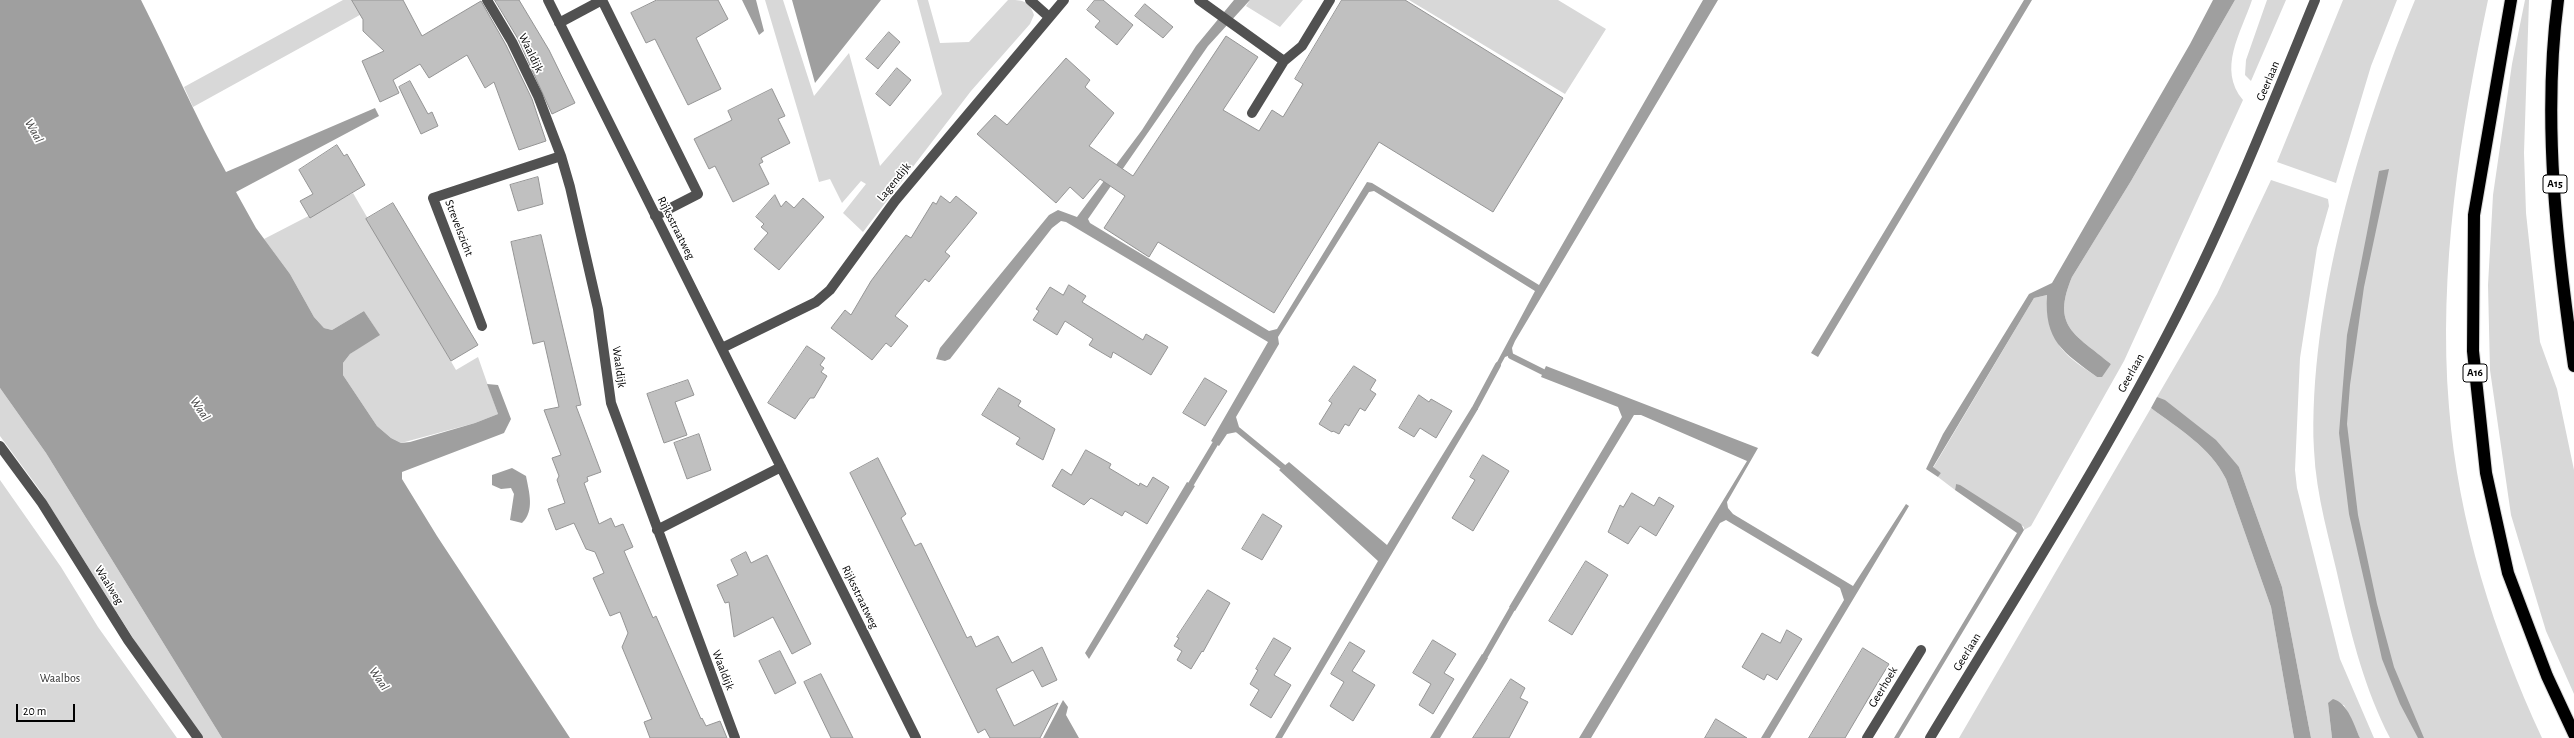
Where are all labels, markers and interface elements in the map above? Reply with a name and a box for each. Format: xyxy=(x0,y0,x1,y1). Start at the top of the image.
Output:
street label: Waaldijk xyxy=(515,31,547,75)
street label: Geerlaan xyxy=(2253,59,2283,103)
water label: Waal xyxy=(21,116,47,146)
street label: Lagendijk xyxy=(874,160,914,204)
road number: A15 xyxy=(2543,175,2567,193)
street label: Rijksstraatweg xyxy=(654,194,698,262)
street label: Strevelszicht xyxy=(442,198,476,258)
street label: Waaldijk xyxy=(609,345,629,389)
street label: Geerlaan xyxy=(2115,351,2147,395)
road number: A16 xyxy=(2463,364,2487,382)
water label: Waal xyxy=(187,394,213,424)
street label: Waalweg xyxy=(91,563,127,607)
street label: Rijksstraatweg xyxy=(838,563,882,631)
street label: Geerlaan xyxy=(1950,630,1984,674)
street label: Waaldijk xyxy=(709,648,737,692)
water label: Waal xyxy=(366,664,392,694)
street label: Geerhoek xyxy=(1865,664,1901,710)
park label: Waalbos xyxy=(40,671,80,685)
scale bar xyxy=(18,696,77,722)
text: 20 m xyxy=(23,705,46,717)

